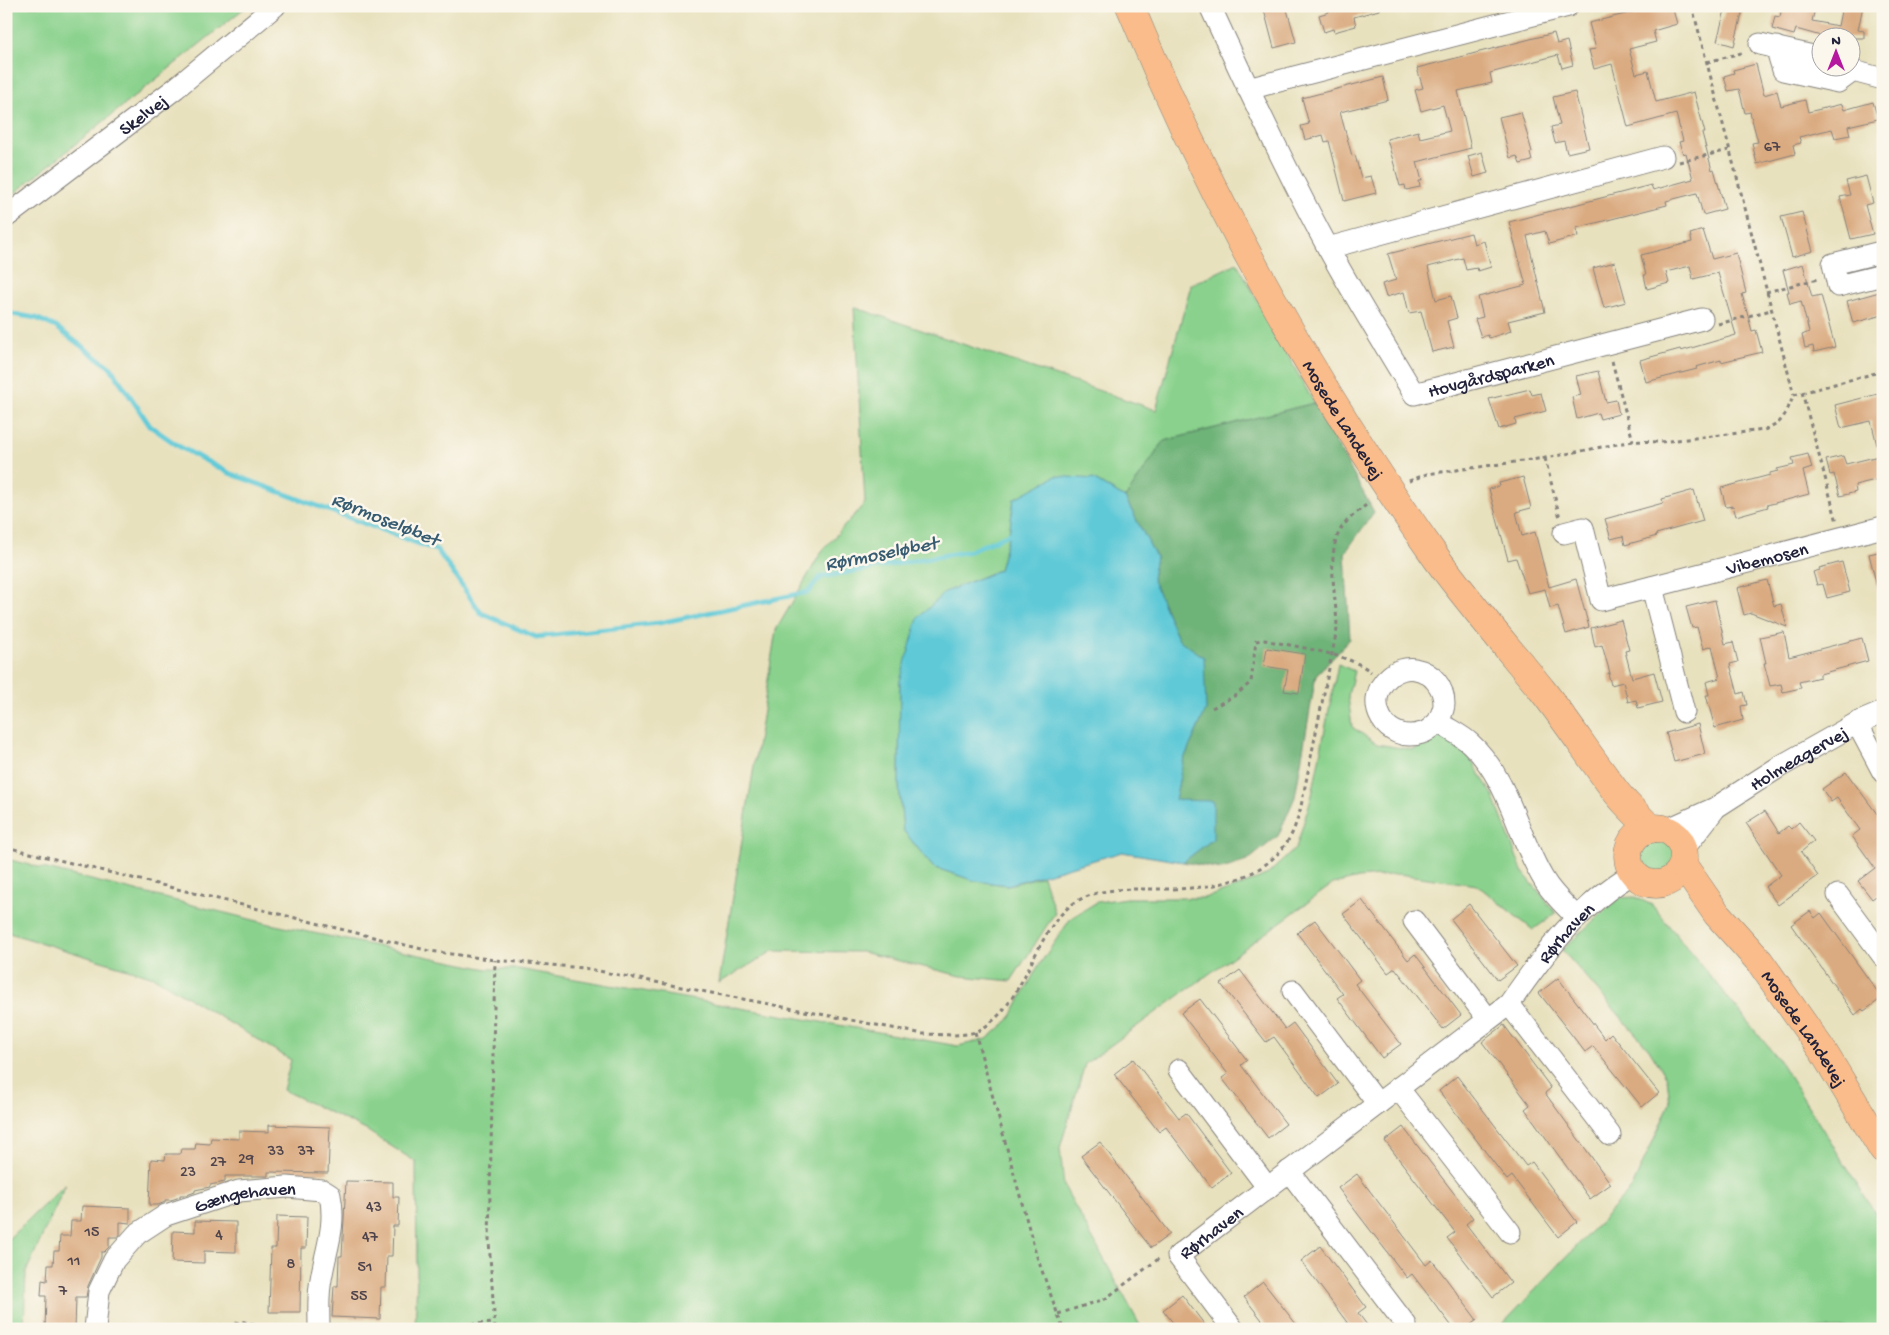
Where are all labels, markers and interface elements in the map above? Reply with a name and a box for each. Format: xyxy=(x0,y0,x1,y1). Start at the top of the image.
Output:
north arrow xyxy=(1812,28,1862,78)
text: N xyxy=(1831,33,1841,50)
street label: Skelvej xyxy=(115,91,173,142)
house number: 67 xyxy=(1764,139,1781,158)
street label: Hovgårdsparken xyxy=(1426,350,1557,405)
street label: Mosede Landevej xyxy=(1295,357,1387,485)
water label: Rørmoseløbet xyxy=(328,489,445,555)
water label: Rørmoseløbet xyxy=(823,533,944,578)
street label: Vibemosen xyxy=(1723,539,1811,582)
street label: Holmeagervej xyxy=(1746,723,1853,798)
street label: Rørhaven xyxy=(1535,899,1601,969)
street label: Mosede Landevej xyxy=(1754,967,1850,1092)
house number: 33 xyxy=(267,1143,284,1162)
house number: 37 xyxy=(297,1143,315,1162)
house number: 29 xyxy=(238,1151,254,1170)
house number: 27 xyxy=(210,1154,227,1173)
house number: 23 xyxy=(180,1164,196,1183)
street label: Gængehaven xyxy=(192,1179,297,1220)
house number: 43 xyxy=(366,1199,382,1218)
street label: Rørhaven xyxy=(1176,1202,1249,1266)
house number: 15 xyxy=(84,1224,99,1243)
house number: 4 xyxy=(215,1227,223,1246)
house number: 47 xyxy=(362,1229,379,1248)
house number: 11 xyxy=(67,1253,80,1272)
house number: 8 xyxy=(287,1256,296,1275)
house number: 51 xyxy=(358,1259,372,1278)
house number: 7 xyxy=(58,1283,68,1302)
house number: 55 xyxy=(351,1288,367,1307)

